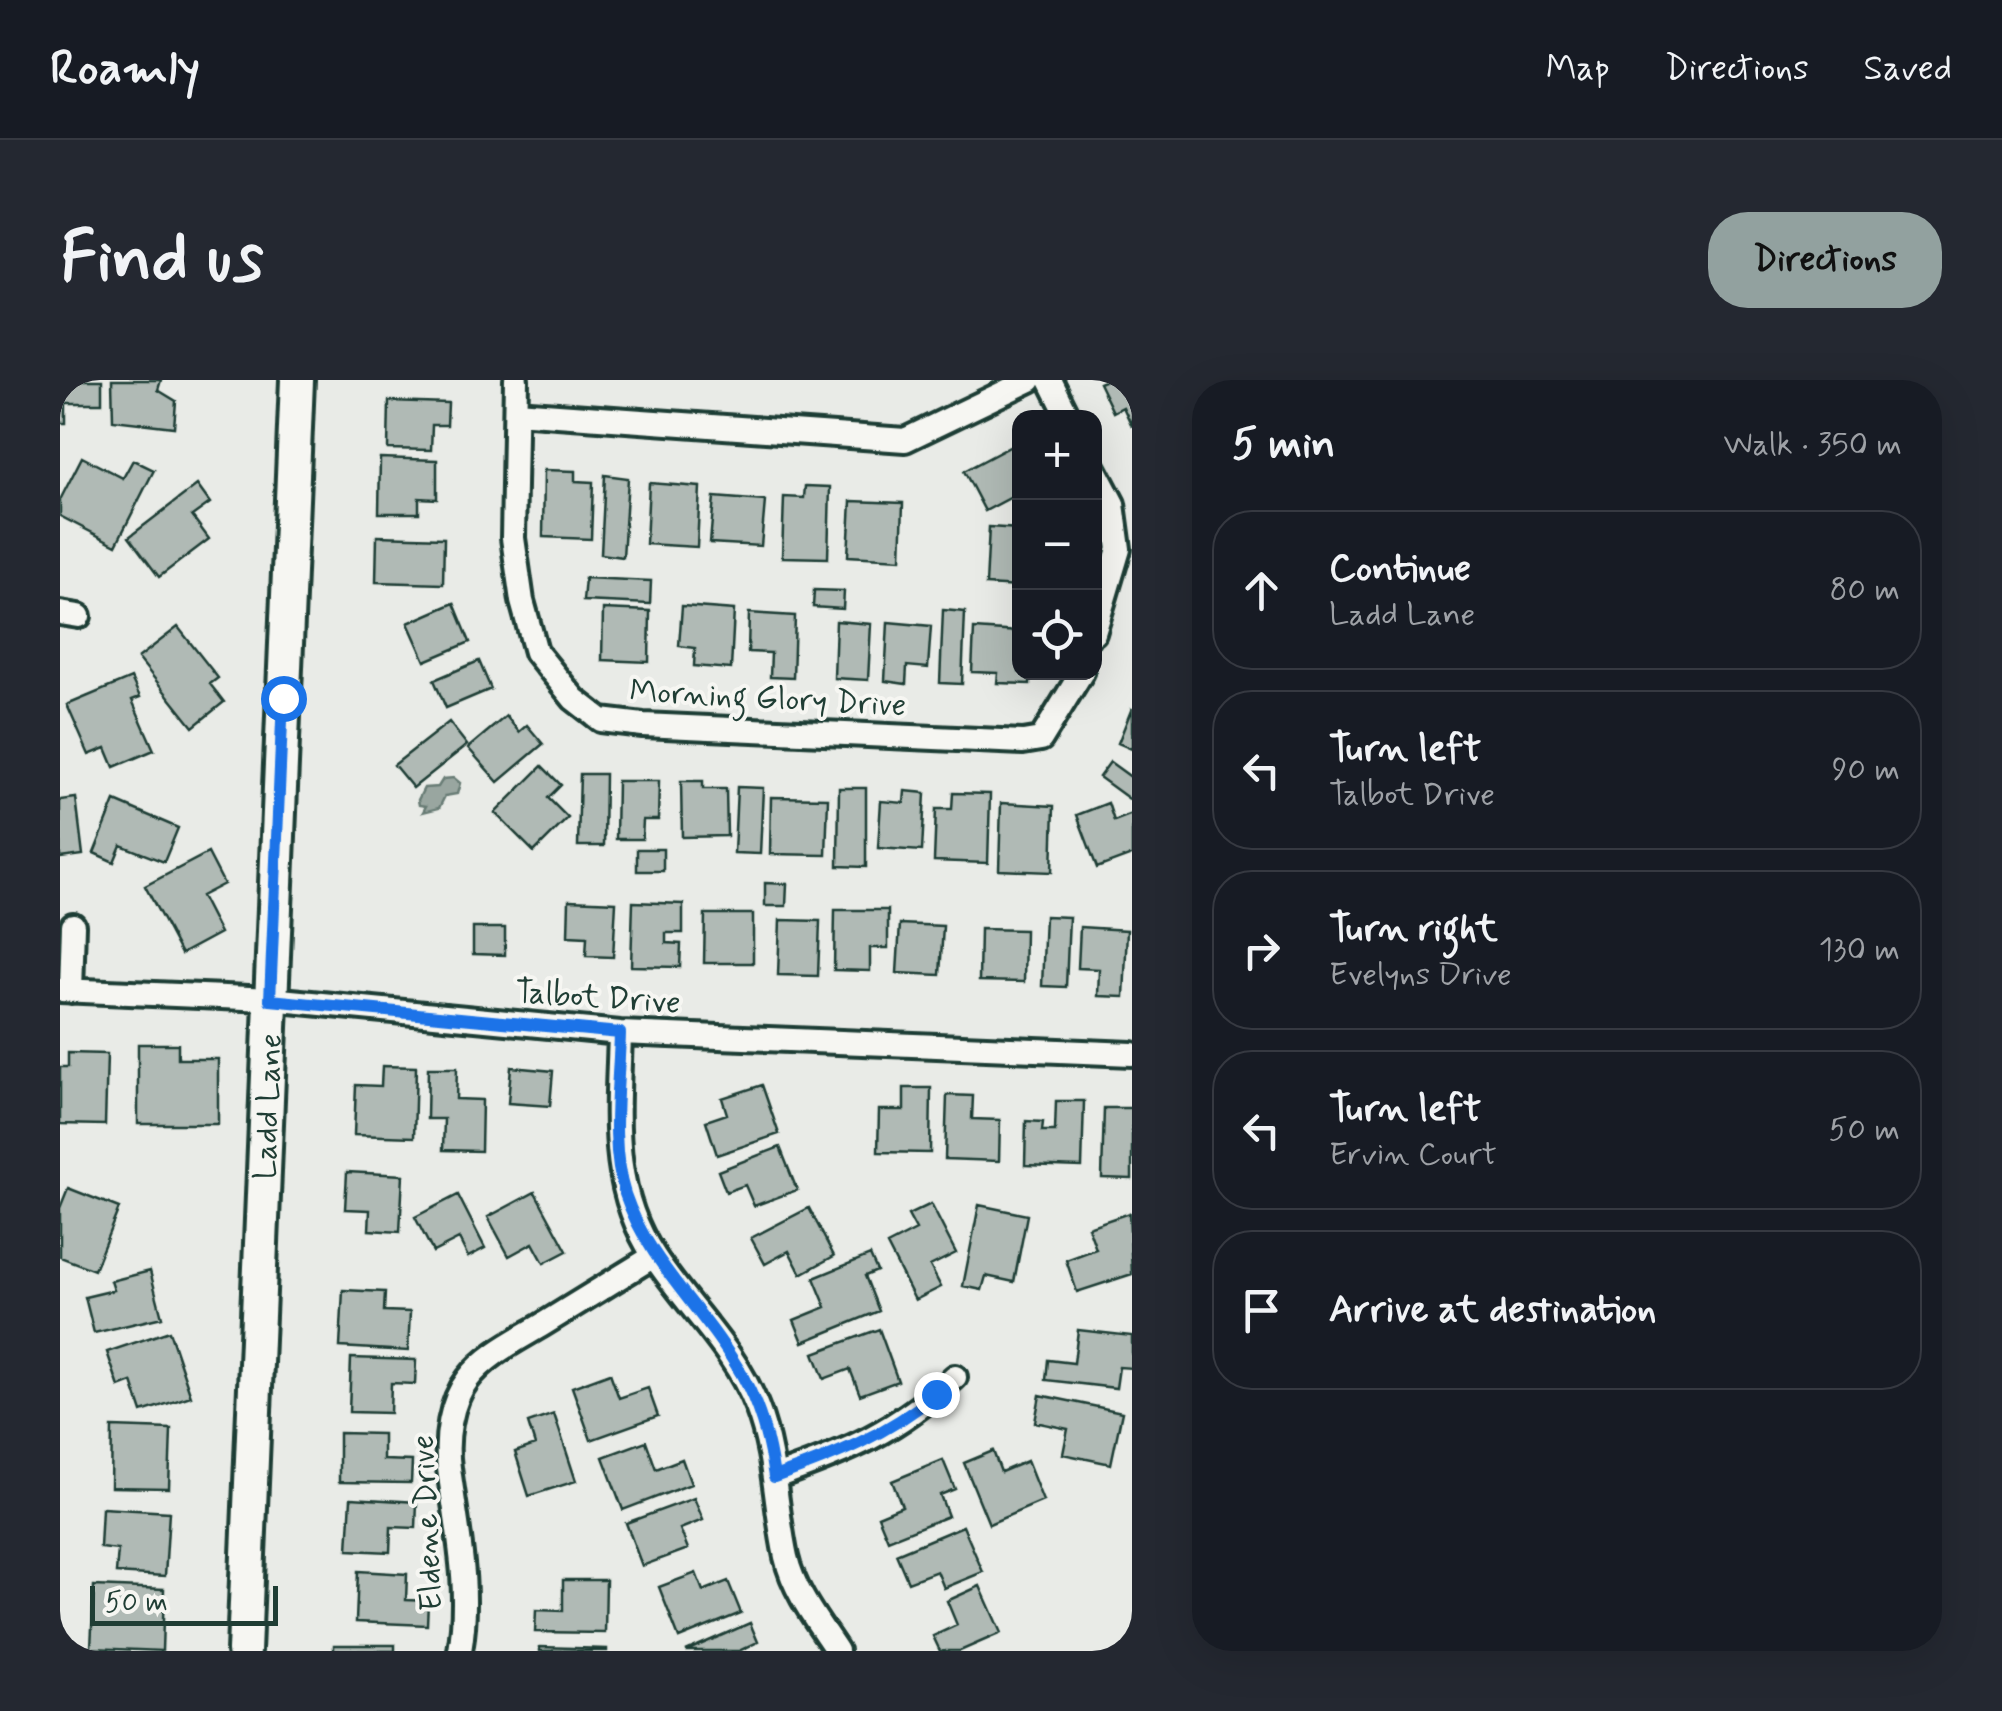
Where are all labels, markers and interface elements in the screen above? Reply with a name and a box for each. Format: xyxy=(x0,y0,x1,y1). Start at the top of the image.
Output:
text: Roamly xyxy=(50,38,200,101)
text: Map xyxy=(1546,46,1610,92)
text: Directions xyxy=(1665,46,1809,92)
text: Saved xyxy=(1864,46,1952,92)
button: Directions xyxy=(1708,212,1942,308)
text: Find us xyxy=(60,214,264,306)
map controls xyxy=(1012,410,1102,680)
button: + xyxy=(1012,410,1102,500)
text: 5 min xyxy=(1232,418,1335,473)
text: Walk · 350 m xyxy=(1723,424,1902,466)
button: − xyxy=(1012,500,1102,590)
text: Continue xyxy=(1329,545,1471,594)
icon: ahead xyxy=(1234,563,1289,618)
text: 80 m xyxy=(1830,569,1900,611)
button: locate xyxy=(1012,590,1102,680)
text: Ladd Lane xyxy=(1329,594,1475,636)
street label: Morning Glory Drive xyxy=(628,671,907,730)
route start xyxy=(261,676,307,722)
text: Turn left xyxy=(1329,725,1481,774)
icon: left xyxy=(1234,743,1289,798)
text: 90 m xyxy=(1832,749,1900,791)
text: Talbot Drive xyxy=(1329,774,1495,816)
text: Turn right xyxy=(1329,905,1498,954)
icon: right xyxy=(1234,923,1289,978)
text: 130 m xyxy=(1819,929,1900,971)
text: Evelyns Drive xyxy=(1329,954,1512,996)
street label: Talbot Drive xyxy=(514,971,682,1025)
street label: Ladd Lane xyxy=(245,1033,293,1180)
text: Turn left xyxy=(1329,1085,1481,1134)
icon: left xyxy=(1234,1103,1289,1158)
text: 50 m xyxy=(1828,1109,1900,1151)
text: Ervin Court xyxy=(1329,1134,1497,1176)
icon: arrive xyxy=(1234,1283,1289,1338)
text: Arrive at destination xyxy=(1329,1286,1656,1335)
route end xyxy=(914,1372,960,1418)
street label: Eldene Drive xyxy=(402,1434,454,1612)
scale bar xyxy=(90,1581,278,1626)
text: 50 m xyxy=(105,1585,168,1622)

